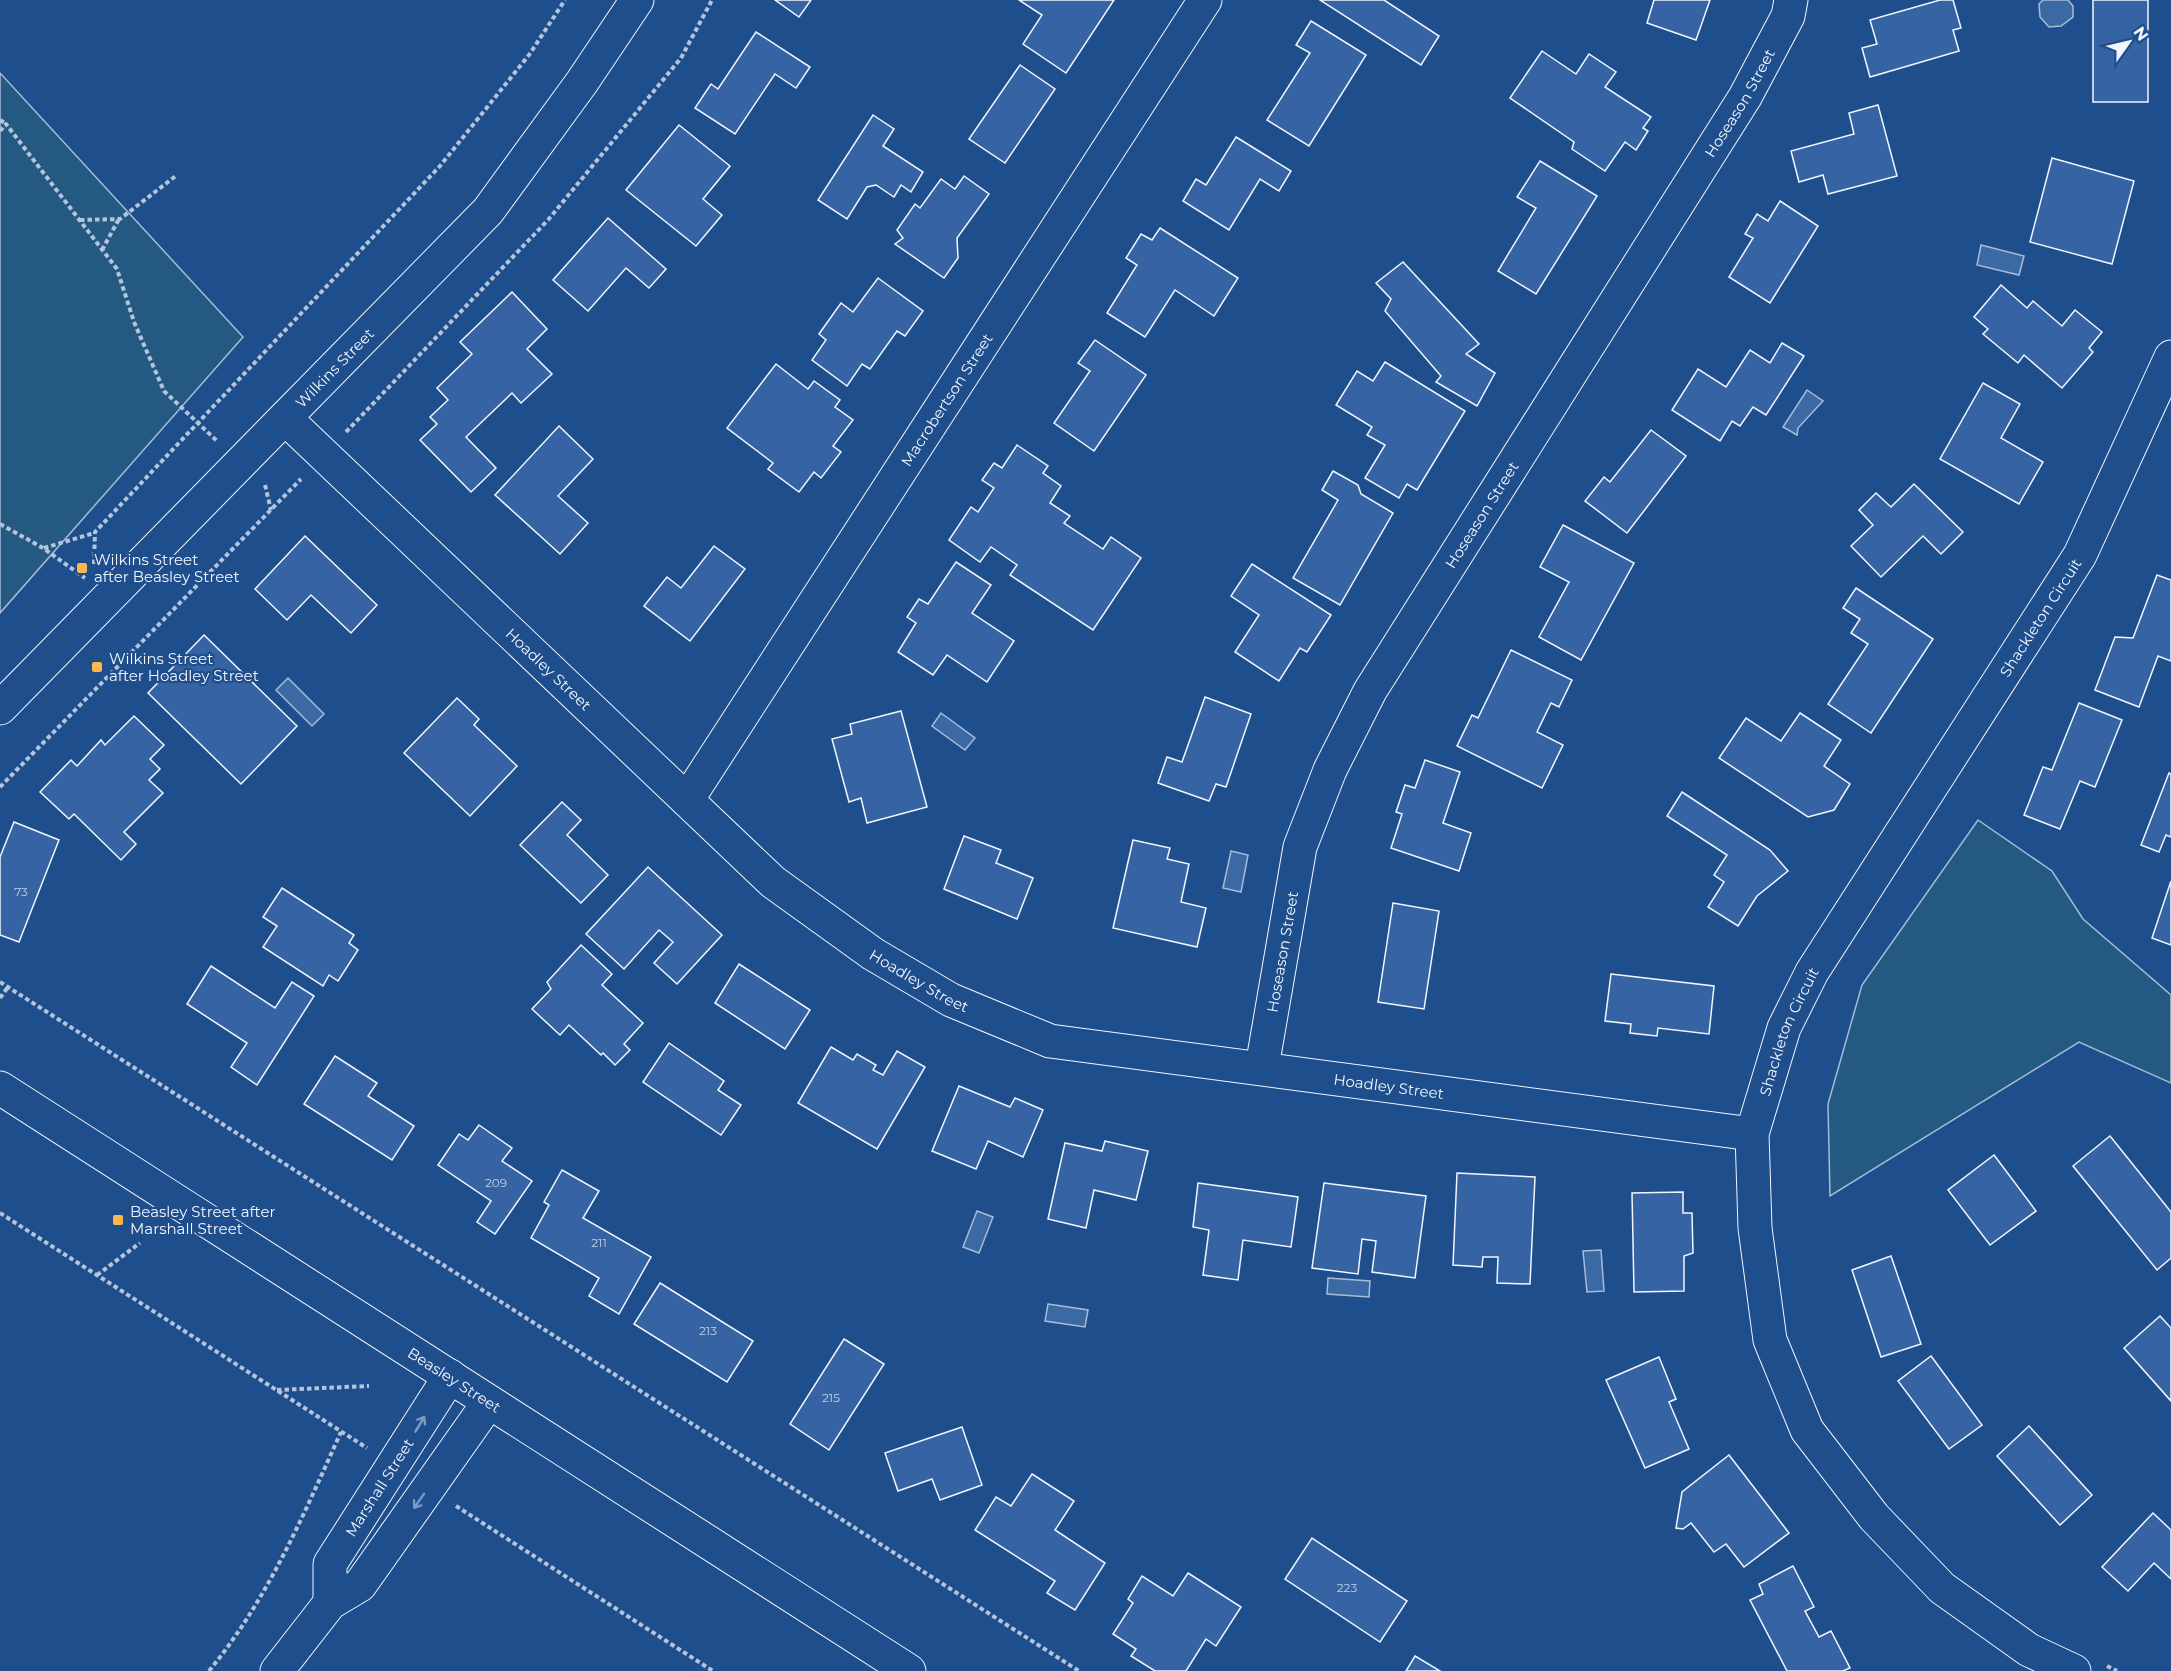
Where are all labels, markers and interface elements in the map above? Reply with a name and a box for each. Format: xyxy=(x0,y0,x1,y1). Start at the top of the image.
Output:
north arrow xyxy=(2099,12,2159,72)
text: N xyxy=(2130,23,2153,45)
street label: Hoseason Street xyxy=(1700,45,1778,161)
street label: Wilkins Street xyxy=(291,324,378,412)
street label: Macrobertson Street xyxy=(896,330,996,470)
street label: Hoseason Street xyxy=(1441,458,1522,572)
place label: Wilkins Street after Beasley Street xyxy=(94,550,239,586)
street label: Shackleton Circuit xyxy=(1995,554,2085,680)
marker: Wilkins Street after Beasley Street xyxy=(75,561,89,575)
street label: Hoadley Street xyxy=(502,624,596,714)
place label: Wilkins Street after Hoadley Street xyxy=(109,649,259,685)
marker: Wilkins Street after Hoadley Street xyxy=(90,660,104,674)
house number: 73 xyxy=(14,884,28,899)
street label: Hoseason Street xyxy=(1262,890,1302,1014)
street label: Hoadley Street xyxy=(866,945,972,1016)
street label: Shackleton Circuit xyxy=(1755,963,1822,1098)
street label: Hoadley Street xyxy=(1332,1069,1445,1103)
house number: 209 xyxy=(485,1175,507,1190)
place label: Beasley Street after Marshall Street xyxy=(130,1202,275,1238)
marker: Beasley Street after Marshall Street xyxy=(111,1213,125,1227)
house number: 211 xyxy=(591,1235,607,1250)
house number: 213 xyxy=(699,1323,717,1338)
street label: Beasley Street xyxy=(404,1343,505,1416)
house number: 215 xyxy=(822,1390,840,1405)
one-way arrow xyxy=(415,1416,427,1433)
street label: Marshall Street xyxy=(341,1435,417,1540)
one-way arrow xyxy=(413,1492,425,1508)
house number: 223 xyxy=(1337,1580,1357,1595)

